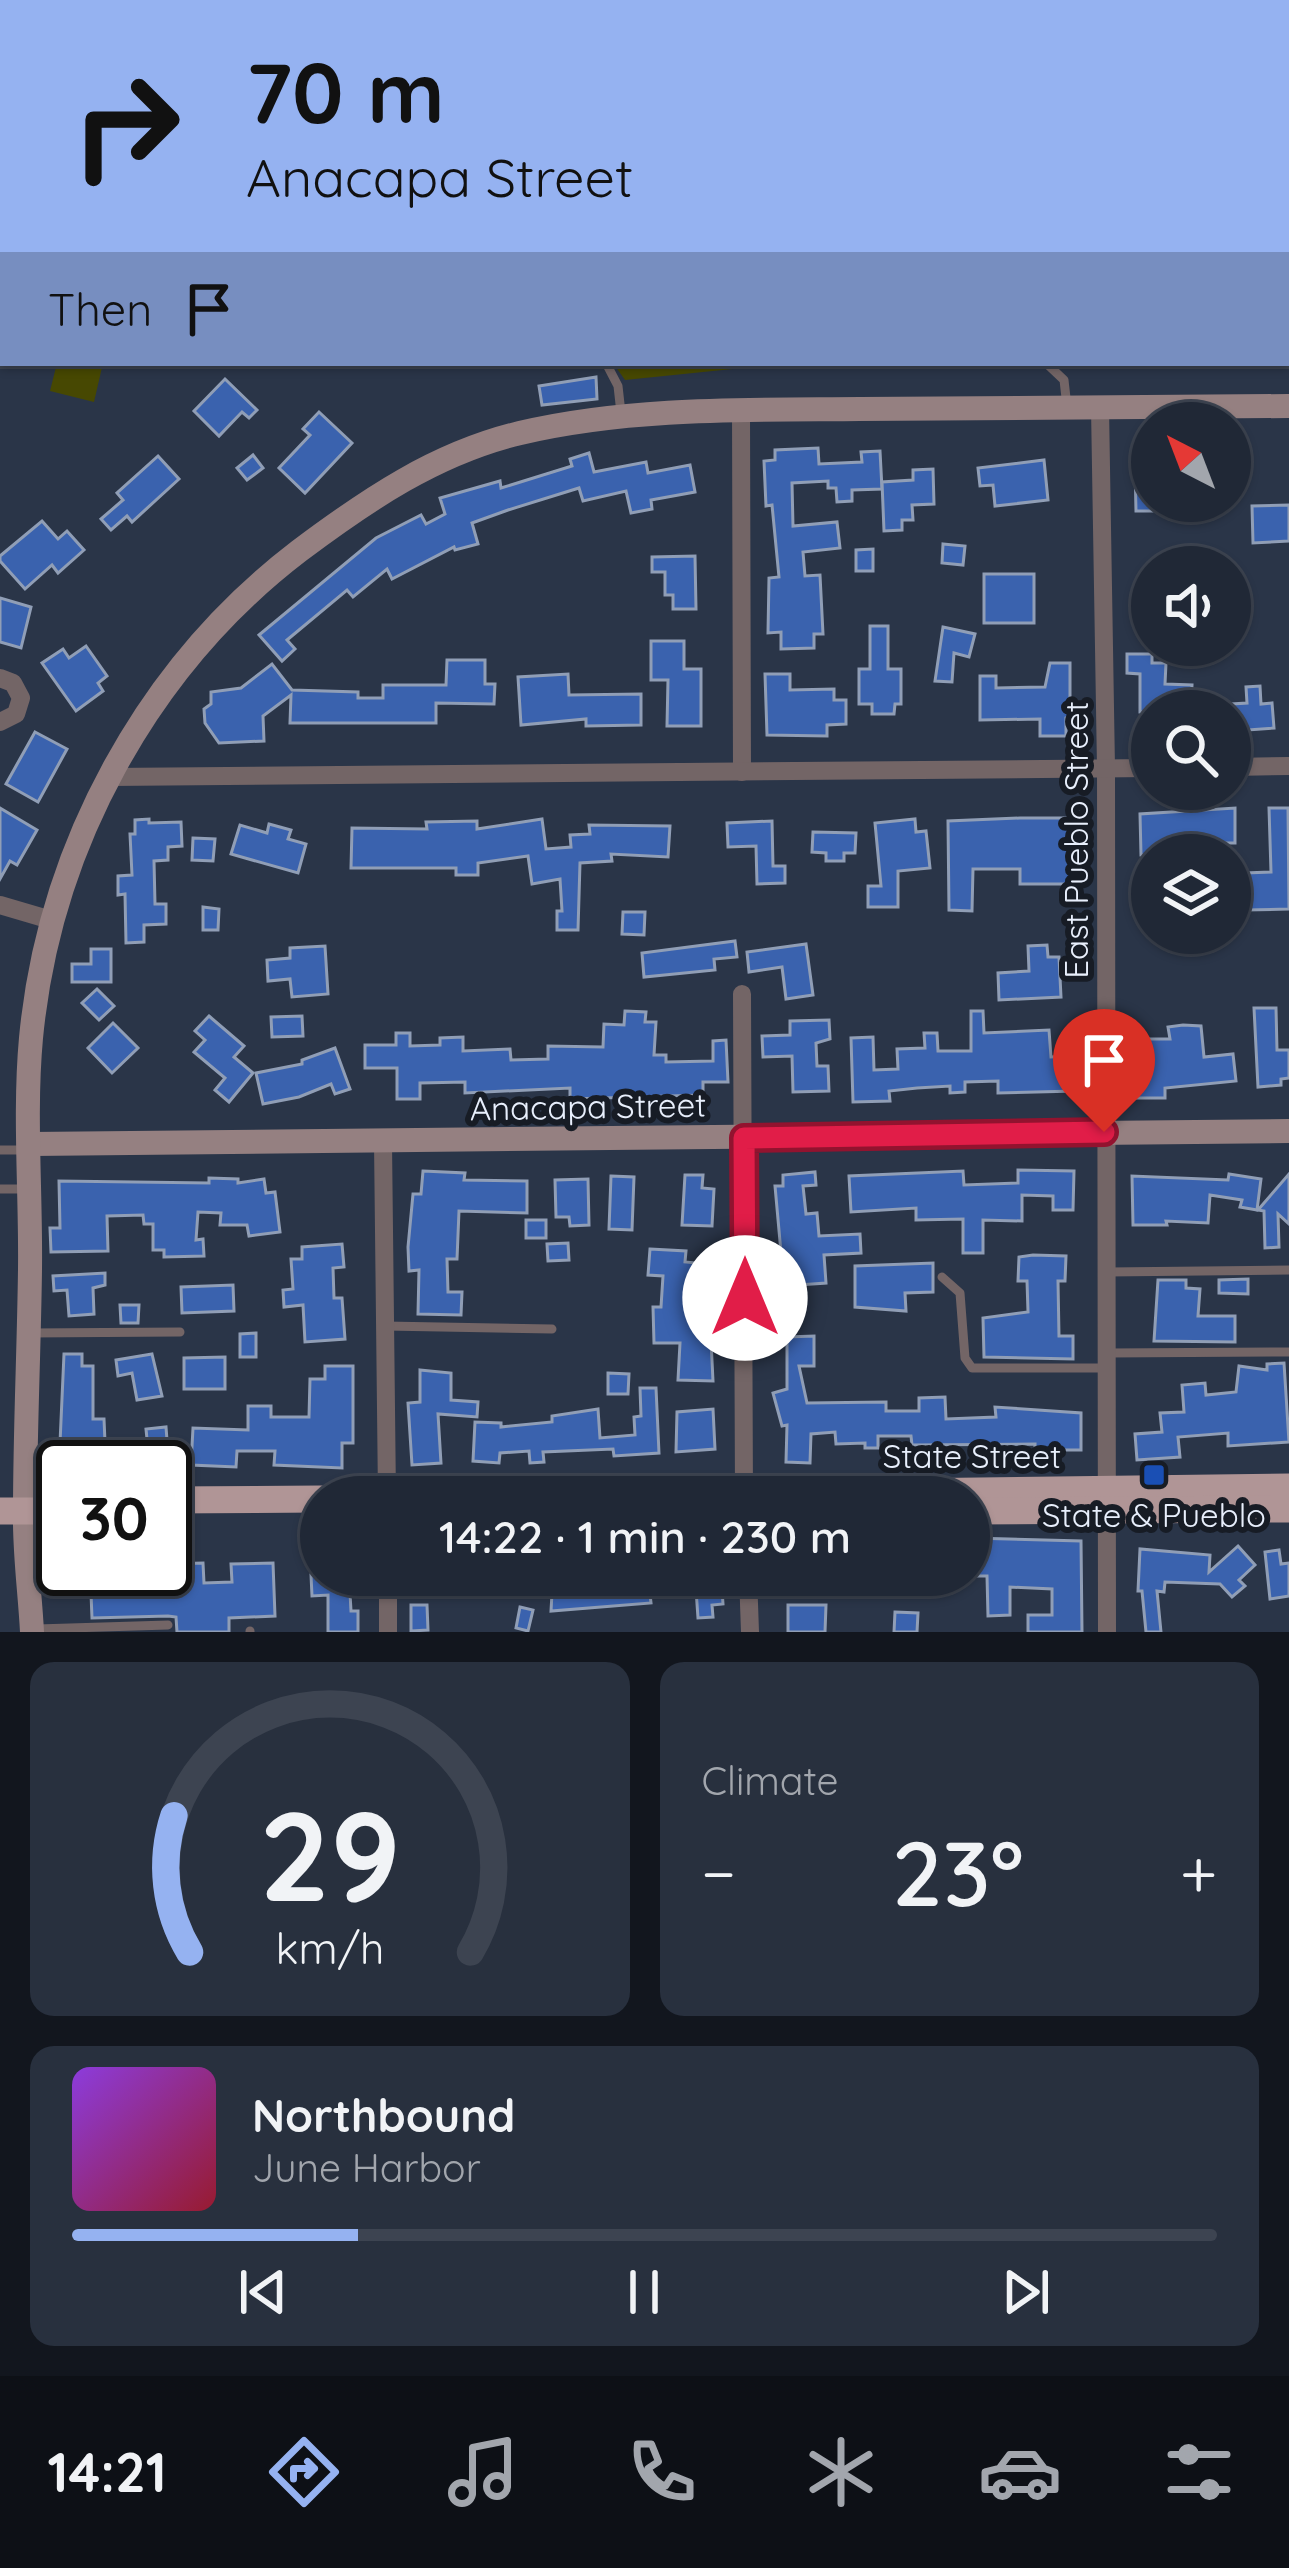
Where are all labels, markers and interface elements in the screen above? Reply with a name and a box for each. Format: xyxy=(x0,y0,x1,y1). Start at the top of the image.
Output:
text: 70 m xyxy=(246,39,445,144)
icon: right xyxy=(48,48,204,204)
text: Anacapa Street xyxy=(246,143,633,211)
icon: arrive xyxy=(176,276,242,342)
text: Then xyxy=(48,281,152,337)
north arrow xyxy=(1131,402,1251,522)
map controls xyxy=(1131,402,1251,954)
button: sound xyxy=(1131,546,1251,666)
button: search xyxy=(1131,690,1251,810)
street label: East Pueblo Street xyxy=(1055,701,1096,979)
button: layers xyxy=(1131,834,1251,954)
pin xyxy=(1053,1009,1155,1132)
icon: arrive xyxy=(1071,1027,1137,1093)
street label: Anacapa Street xyxy=(469,1083,707,1129)
position arrow xyxy=(682,1235,808,1361)
street label: State Street xyxy=(883,1435,1061,1476)
speed limit sign: 30 xyxy=(36,1440,192,1596)
marker: State & Pueblo xyxy=(1141,1462,1167,1488)
place label: State & Pueblo xyxy=(1042,1494,1266,1535)
text: 14:22 · 1 min · 230 m xyxy=(439,1508,851,1564)
text: Climate xyxy=(702,1756,839,1805)
text: 29 xyxy=(259,1776,401,1932)
text: 23° xyxy=(892,1816,1024,1929)
text: − xyxy=(702,1831,736,1914)
text: + xyxy=(1180,1831,1217,1914)
text: km/h xyxy=(275,1921,384,1975)
text: Northbound xyxy=(252,2087,515,2143)
text: June Harbor xyxy=(252,2143,481,2192)
icon: previous xyxy=(230,2259,296,2325)
icon: pause xyxy=(611,2259,677,2325)
icon: next xyxy=(993,2259,1059,2325)
icon: directions xyxy=(262,2430,346,2514)
icon: music xyxy=(441,2430,525,2514)
icon: phone xyxy=(620,2430,704,2514)
icon: climate xyxy=(799,2430,883,2514)
icon: car xyxy=(978,2430,1062,2514)
icon: filters xyxy=(1157,2430,1241,2514)
text: 14:21 xyxy=(48,2438,167,2506)

